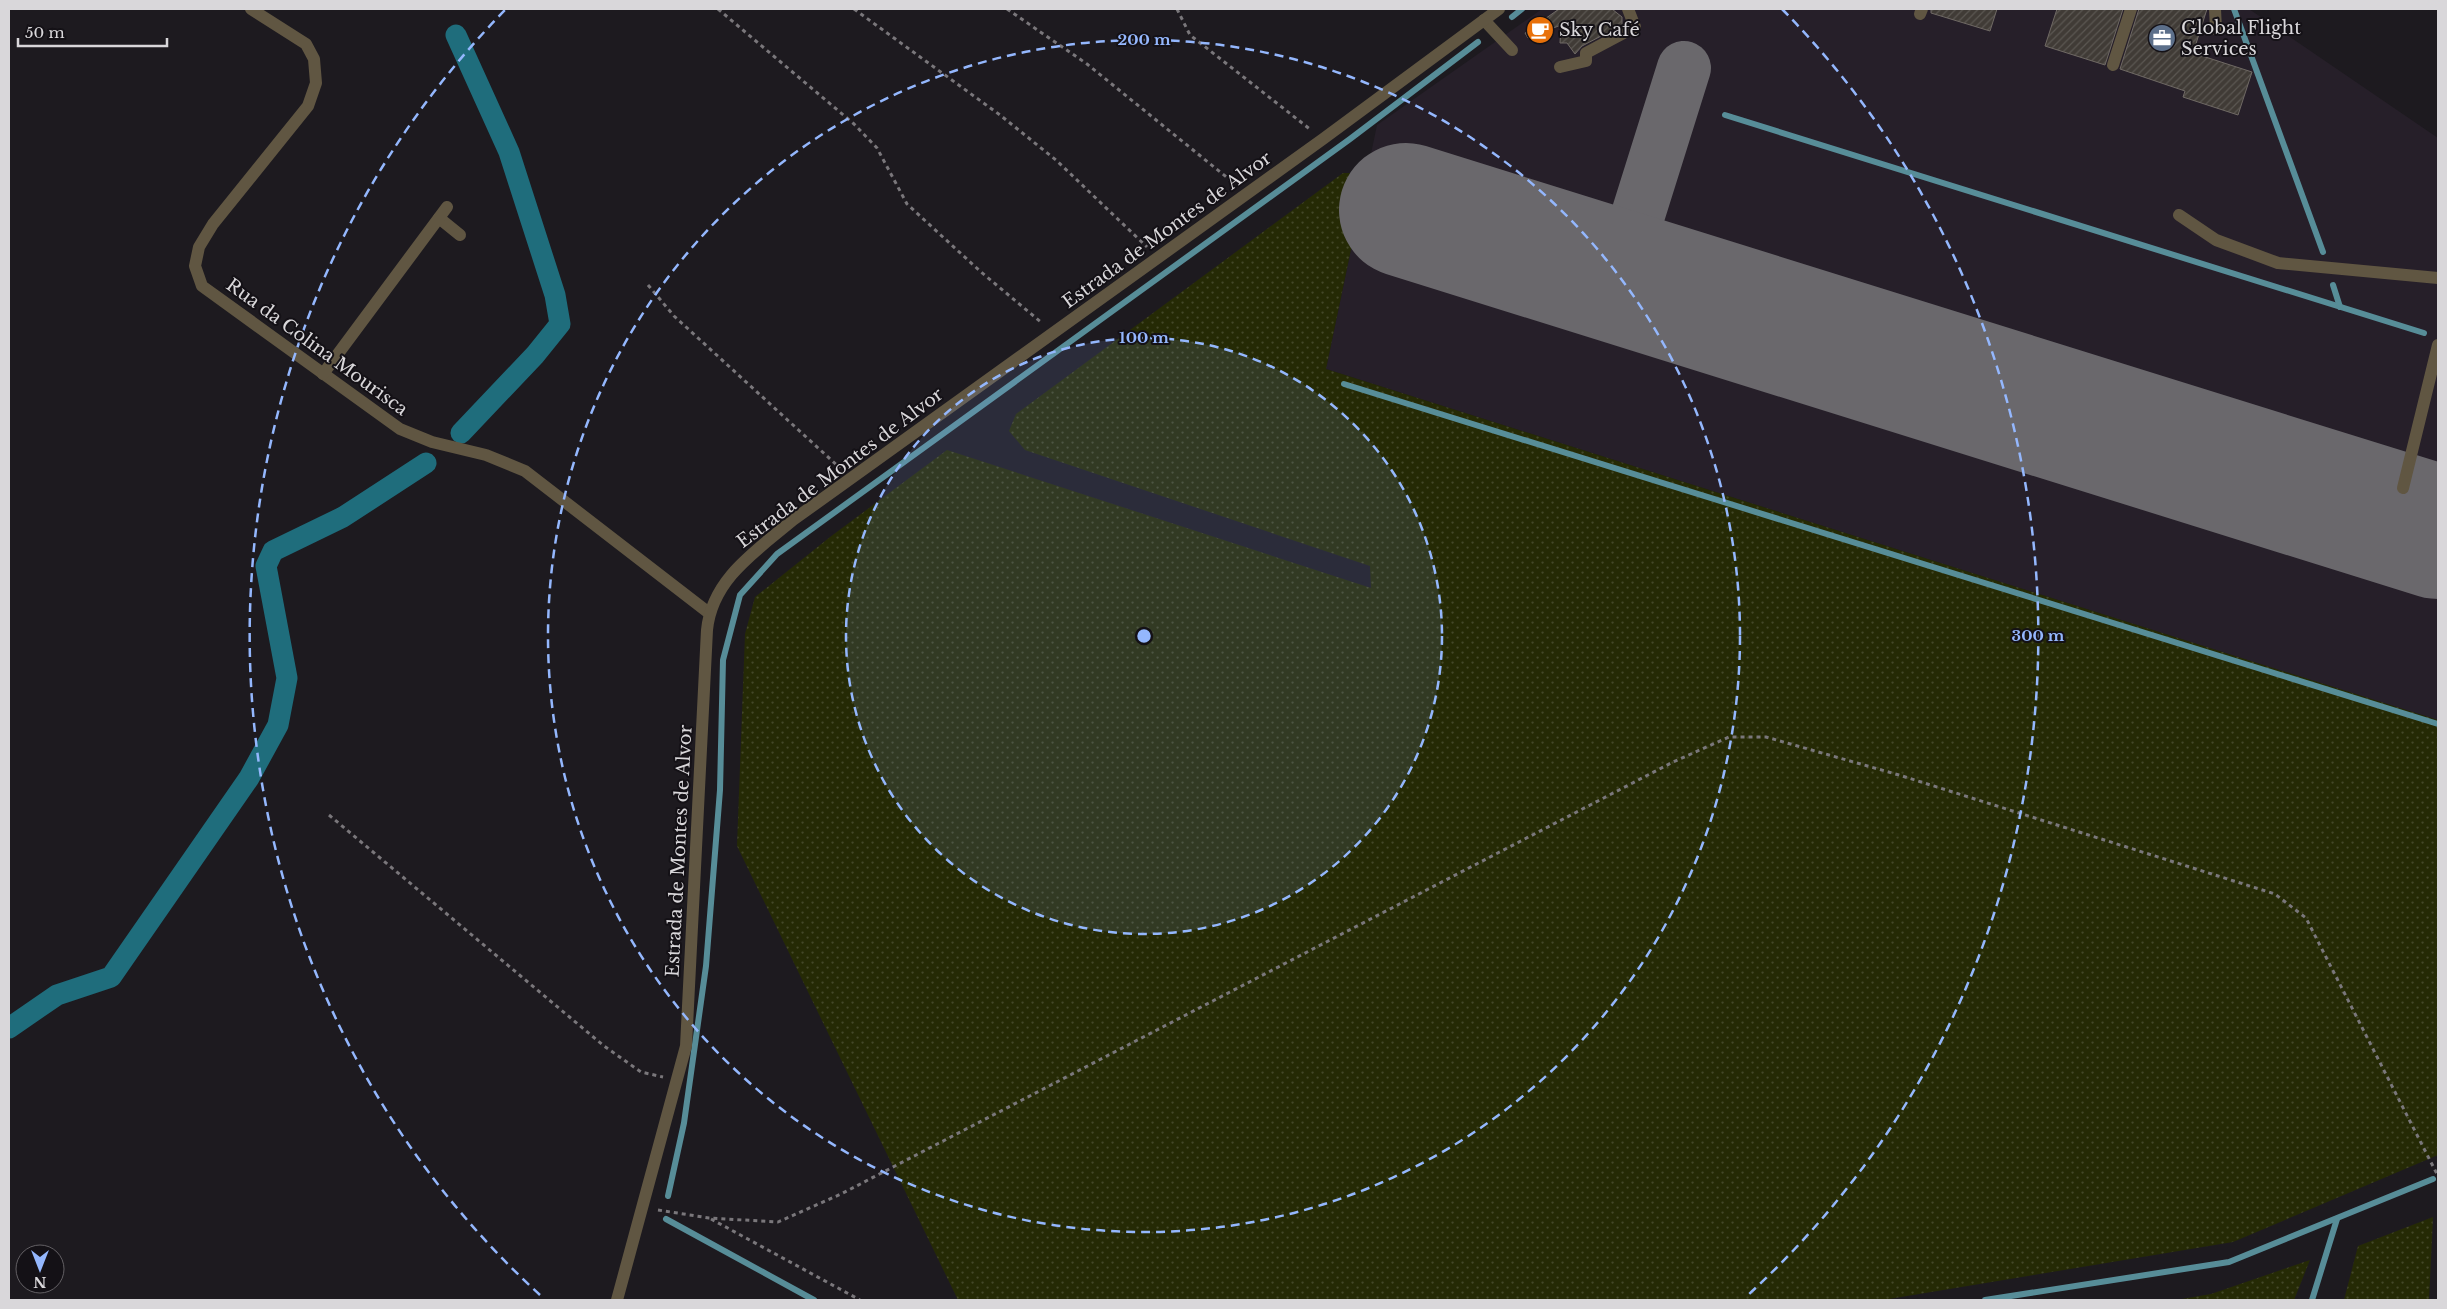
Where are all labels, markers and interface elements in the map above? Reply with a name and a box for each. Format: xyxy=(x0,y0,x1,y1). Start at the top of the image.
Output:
scale bar xyxy=(18,15,166,47)
cafe icon: Sky Café xyxy=(1525,15,1555,45)
place label: Global Flight Services xyxy=(2181,17,2301,60)
place label: Sky Café xyxy=(1559,19,1640,41)
text: 50 m xyxy=(25,23,65,42)
office icon: Global Flight Services xyxy=(2147,23,2177,53)
text: 200 m xyxy=(1118,30,1171,49)
street label: Estrada de Montes de Alvor xyxy=(1058,147,1276,313)
street label: Rua da Colina Mourisca xyxy=(222,274,412,420)
text: 100 m xyxy=(1119,328,1169,347)
street label: Estrada de Montes de Alvor xyxy=(733,383,948,553)
text: 300 m xyxy=(2012,626,2065,645)
centre of rings xyxy=(1135,627,1153,645)
street label: Estrada de Montes de Alvor xyxy=(661,724,697,978)
north arrow xyxy=(15,1244,65,1294)
text: N xyxy=(33,1273,47,1291)

